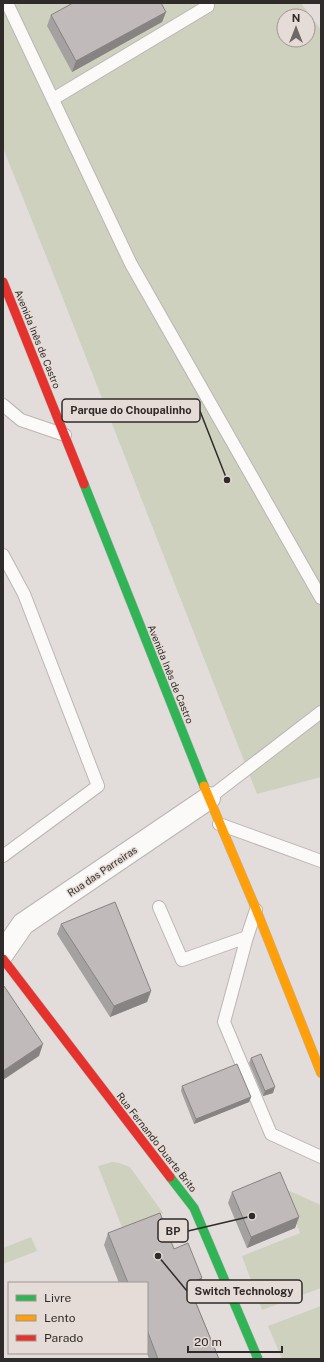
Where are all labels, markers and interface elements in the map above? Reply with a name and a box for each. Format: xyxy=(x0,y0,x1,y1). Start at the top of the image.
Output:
north arrow xyxy=(276,8,316,48)
text: N xyxy=(292,12,300,24)
street label: Avenida Inês de Castro xyxy=(13,288,63,390)
callout: Parque do Choupalinho xyxy=(62,399,200,422)
text: Parque do Choupalinho xyxy=(70,404,192,416)
street label: Avenida Inês de Castro xyxy=(146,623,196,725)
street label: Rua das Parreiras xyxy=(65,843,139,899)
street label: Rua Fernando Duarte Brito xyxy=(114,1090,200,1194)
callout: BP xyxy=(158,1219,188,1242)
text: BP xyxy=(166,1225,180,1237)
callout: Switch Technology xyxy=(187,1280,302,1303)
legend xyxy=(8,1282,148,1354)
text: Switch Technology xyxy=(194,1285,294,1297)
text: Livre xyxy=(44,1291,72,1305)
text: Lento xyxy=(44,1311,76,1325)
scale bar xyxy=(188,1328,282,1354)
text: Parado xyxy=(44,1331,83,1345)
text: 20 m xyxy=(194,1335,222,1349)

